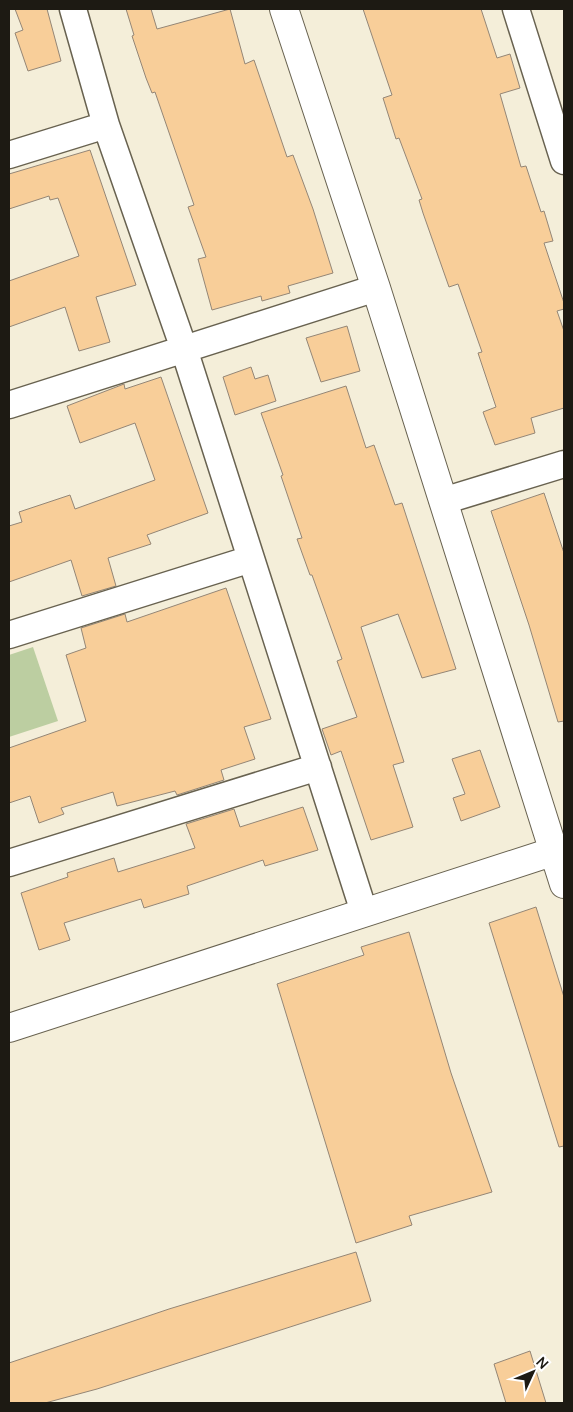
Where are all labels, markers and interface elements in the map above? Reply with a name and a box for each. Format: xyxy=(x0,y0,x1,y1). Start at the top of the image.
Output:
north arrow xyxy=(508,1347,558,1397)
text: N xyxy=(532,1352,553,1373)

